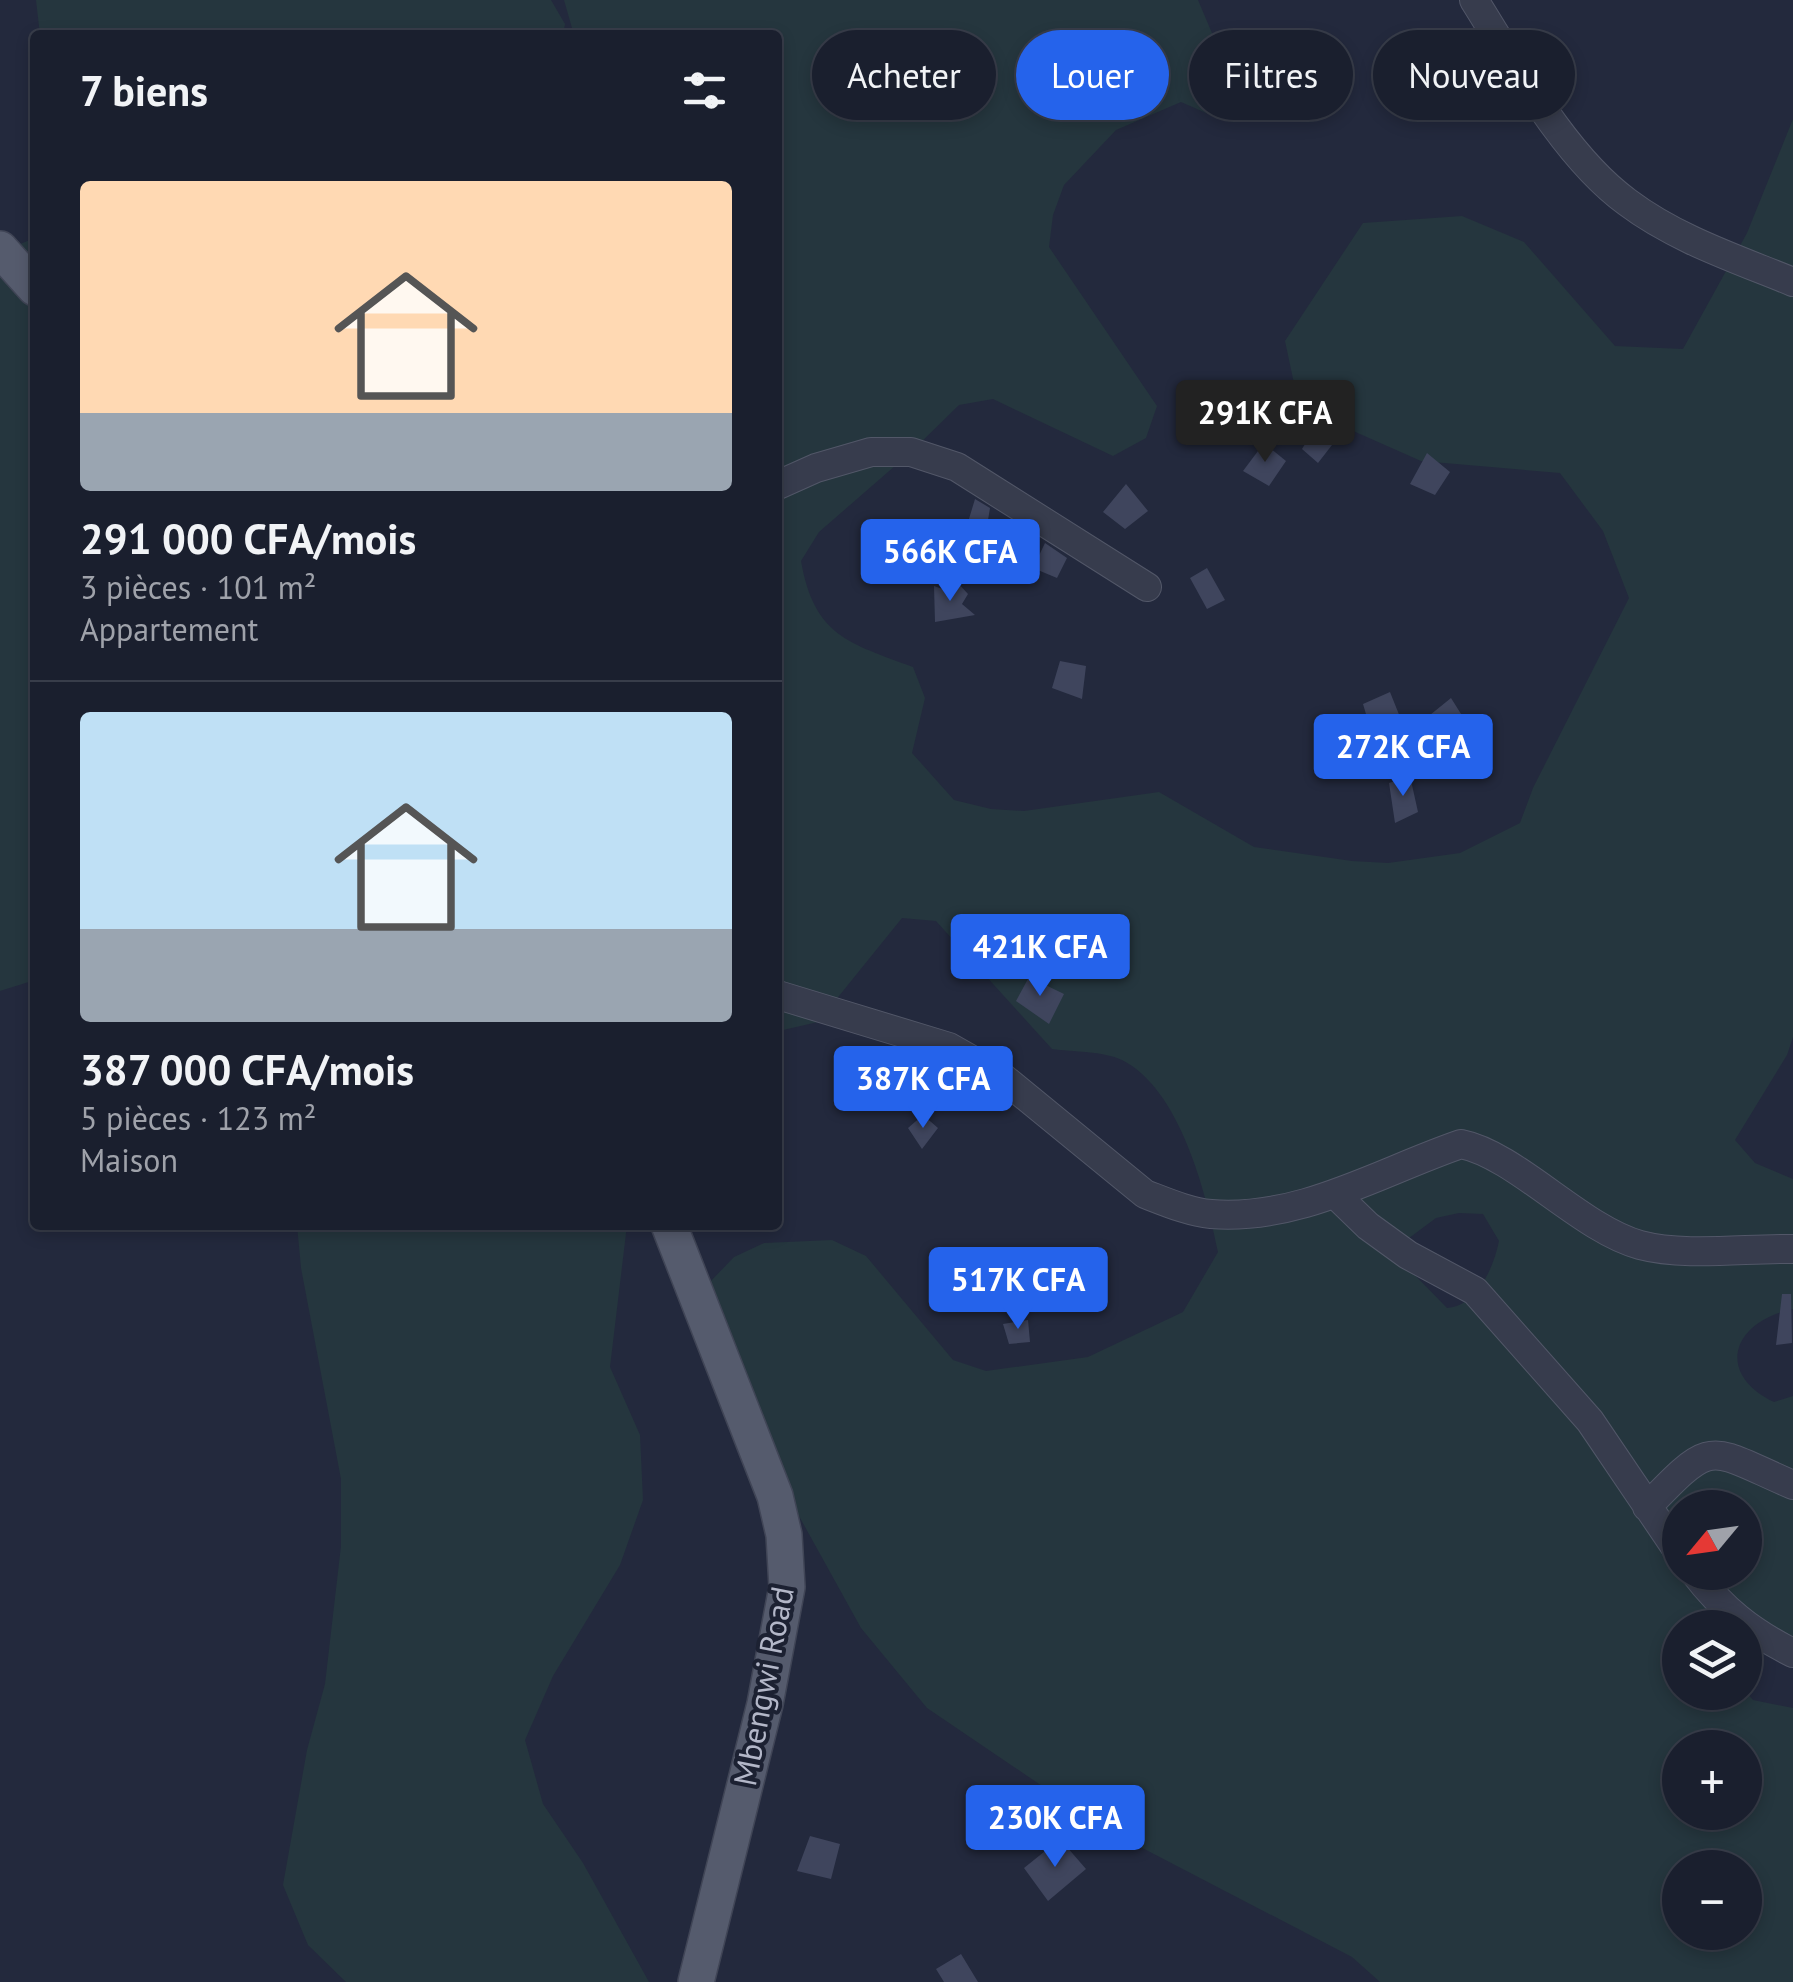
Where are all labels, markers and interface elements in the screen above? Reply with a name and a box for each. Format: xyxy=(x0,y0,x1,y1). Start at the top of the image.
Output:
chip: Acheter xyxy=(812,30,996,120)
chip: Louer xyxy=(1016,30,1169,120)
chip: Filtres xyxy=(1189,30,1353,120)
chip: Nouveau xyxy=(1373,30,1575,120)
text: 7 biens xyxy=(80,63,208,118)
icon: filters xyxy=(677,63,732,118)
icon: home xyxy=(316,246,496,426)
pin: 291K CFA xyxy=(1162,380,1368,465)
text: 291K CFA xyxy=(1198,391,1332,433)
text: 291 000 CFA/mois xyxy=(80,511,416,566)
pin: 566K CFA xyxy=(847,519,1053,604)
text: 566K CFA xyxy=(883,530,1017,572)
text: 3 pièces · 101 m² xyxy=(80,566,316,608)
text: Appartement xyxy=(80,608,258,650)
pin: 272K CFA xyxy=(1300,714,1506,799)
text: 272K CFA xyxy=(1336,725,1470,767)
icon: home xyxy=(316,777,496,957)
pin: 421K CFA xyxy=(937,914,1143,999)
text: 421K CFA xyxy=(973,925,1107,967)
text: 387 000 CFA/mois xyxy=(80,1042,414,1097)
pin: 387K CFA xyxy=(820,1046,1026,1131)
text: 387K CFA xyxy=(856,1057,990,1099)
text: 5 pièces · 123 m² xyxy=(80,1097,316,1139)
text: Maison xyxy=(80,1139,178,1181)
pin: 517K CFA xyxy=(915,1247,1121,1332)
text: 517K CFA xyxy=(951,1258,1085,1300)
north arrow xyxy=(1662,1490,1762,1590)
map controls xyxy=(1662,1490,1762,1950)
street label: Mbengwi Road xyxy=(723,1583,803,1789)
button: layers xyxy=(1662,1610,1762,1710)
button: + xyxy=(1662,1730,1762,1830)
pin: 230K CFA xyxy=(952,1785,1158,1870)
text: 230K CFA xyxy=(988,1796,1122,1838)
button: − xyxy=(1662,1850,1762,1950)

